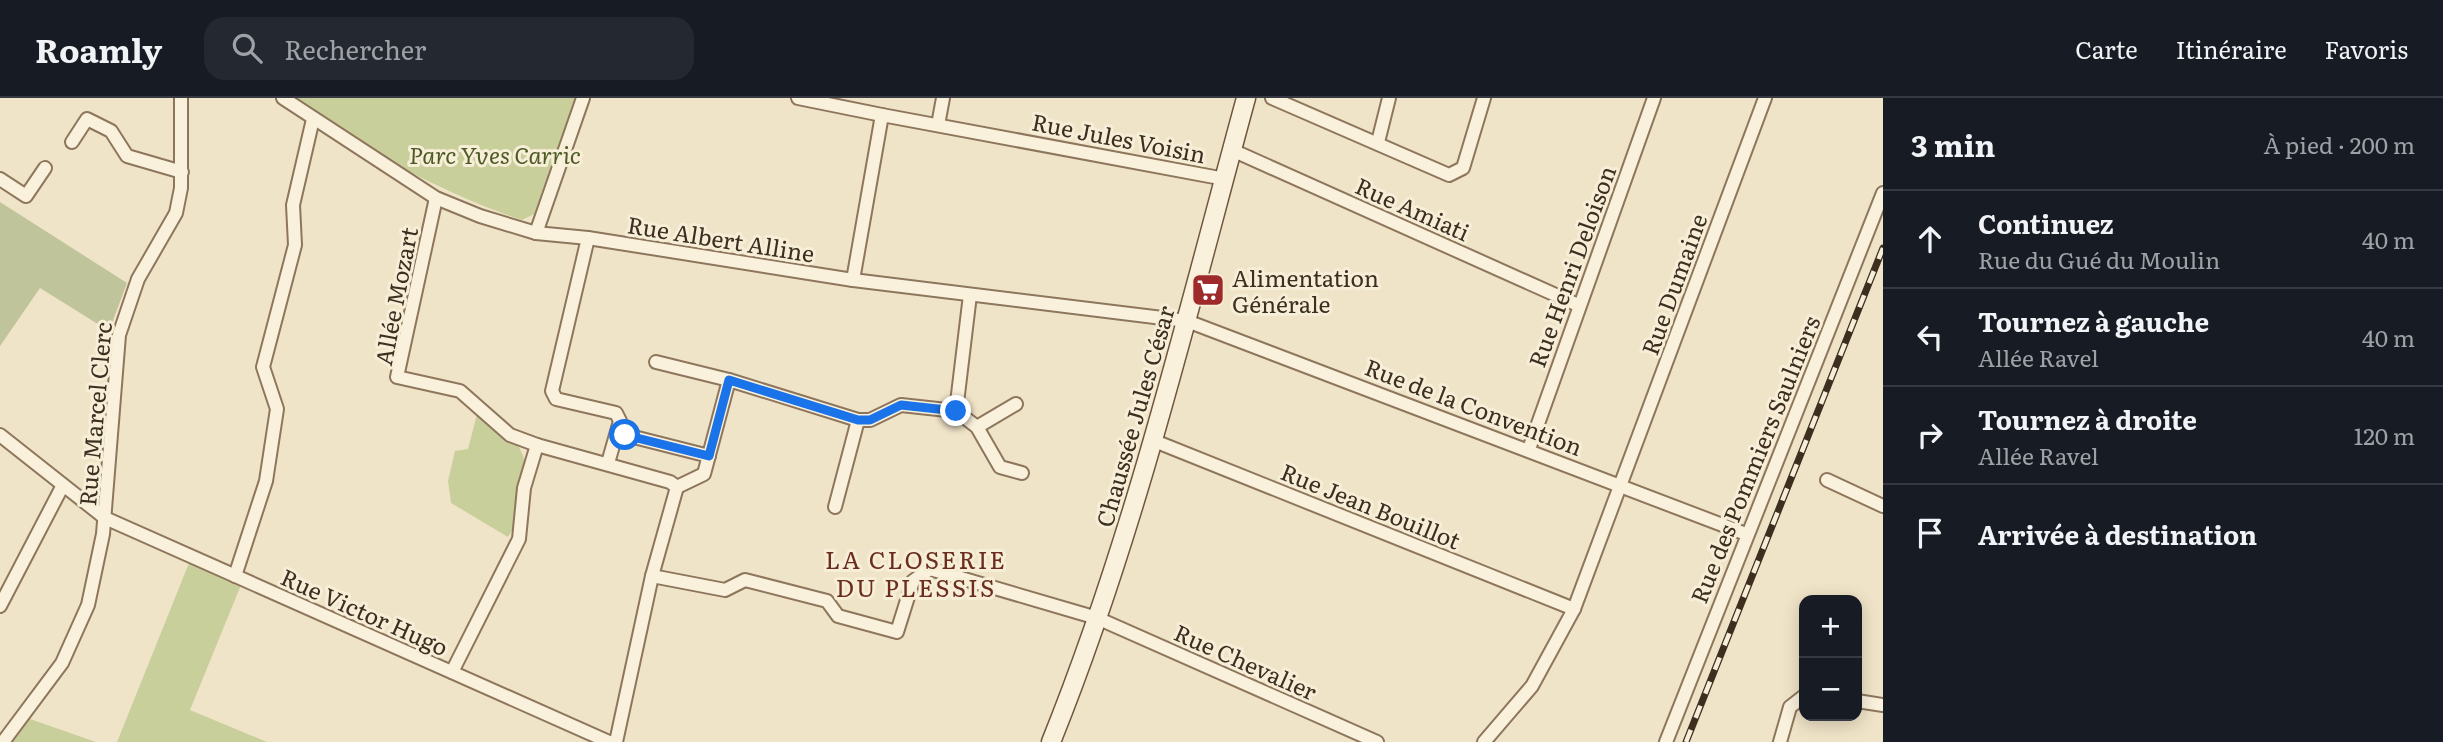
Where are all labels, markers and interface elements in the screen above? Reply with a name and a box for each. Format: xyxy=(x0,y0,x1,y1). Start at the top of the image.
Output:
search box xyxy=(204,17,694,80)
text: Roamly xyxy=(35,24,162,73)
icon: search xyxy=(228,29,266,67)
text: Rechercher xyxy=(284,29,426,68)
text: Carte xyxy=(2075,31,2138,66)
text: Itinéraire xyxy=(2176,31,2287,66)
text: Favoris xyxy=(2325,31,2408,66)
street label: Rue Jules Voisin xyxy=(1029,103,1209,171)
text: 3 min xyxy=(1911,122,1995,166)
text: À pied · 200 m xyxy=(2264,127,2415,161)
park label: Parc Yves Carric xyxy=(409,137,581,171)
street label: Rue Henri Deloison xyxy=(1519,160,1623,372)
street label: Rue Amiati xyxy=(1350,168,1476,248)
text: Continuez xyxy=(1978,203,2114,242)
street label: Rue Albert Alline xyxy=(625,206,817,270)
street label: Rue Dumaine xyxy=(1632,208,1714,360)
icon: ahead xyxy=(1911,220,1949,258)
text: 40 m xyxy=(2362,222,2415,256)
street label: Allée Mozart xyxy=(365,223,425,368)
text: Rue du Gué du Moulin xyxy=(1978,242,2220,276)
place label: Alimentation Générale xyxy=(1232,260,1379,320)
supermarket icon: Alimentation Générale xyxy=(1189,271,1227,309)
street label: Chaussée Jules César xyxy=(1086,301,1182,531)
text: Tournez à gauche xyxy=(1978,301,2209,340)
street label: Rue des Pommiers Saulniers xyxy=(1681,310,1827,608)
icon: left xyxy=(1911,318,1949,356)
text: 40 m xyxy=(2362,320,2415,354)
street label: Rue Marcel Clerc xyxy=(69,321,119,507)
text: Allée Ravel xyxy=(1978,340,2099,374)
street label: Rue de la Convention xyxy=(1360,349,1588,463)
route end xyxy=(940,395,971,426)
text: Tournez à droite xyxy=(1978,399,2197,438)
icon: right xyxy=(1911,416,1949,454)
text: 120 m xyxy=(2354,418,2415,452)
route start xyxy=(609,419,640,450)
text: Allée Ravel xyxy=(1978,438,2099,472)
street label: Rue Jean Bouillot xyxy=(1276,453,1467,557)
icon: arrive xyxy=(1911,514,1949,552)
text: Arrivée à destination xyxy=(1978,514,2257,553)
district label: LA CLOSERIE DU PLESSIS xyxy=(825,541,1007,604)
street label: Rue Victor Hugo xyxy=(276,559,454,663)
map controls xyxy=(1799,595,1862,721)
button: + xyxy=(1799,595,1862,658)
street label: Rue Chevalier xyxy=(1169,614,1323,708)
button: − xyxy=(1799,658,1862,721)

